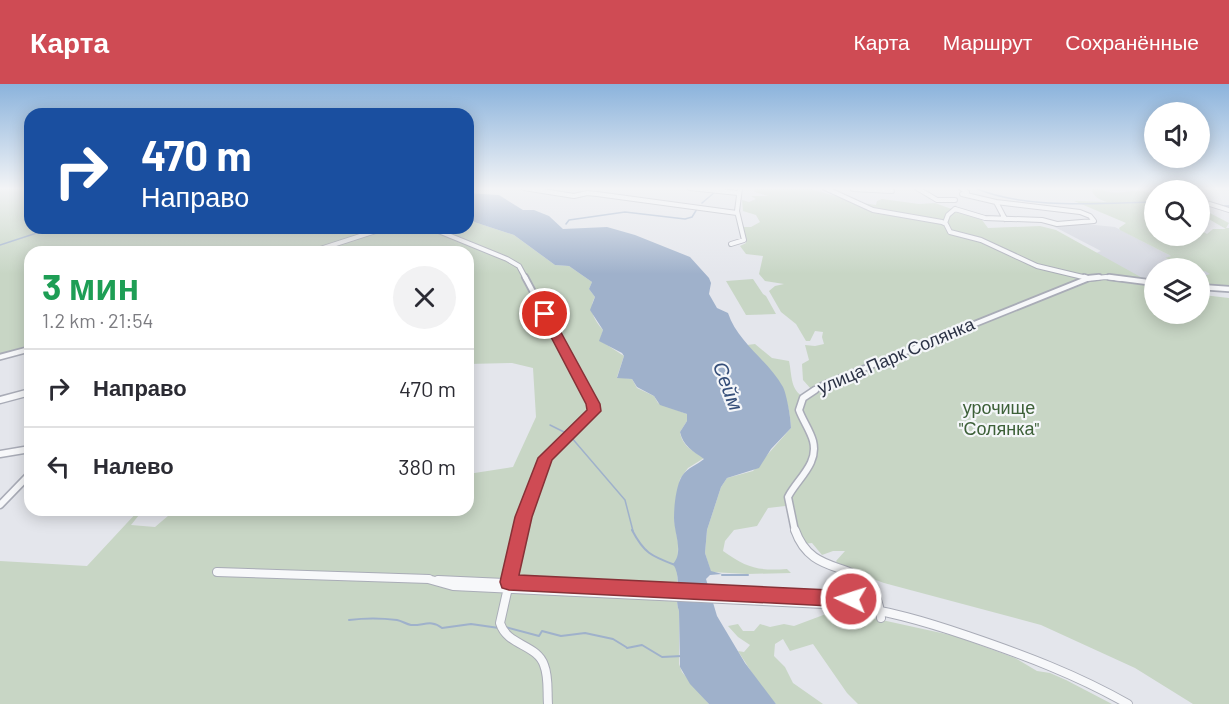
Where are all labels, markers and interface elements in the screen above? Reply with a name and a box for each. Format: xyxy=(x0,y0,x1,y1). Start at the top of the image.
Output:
text: Карта xyxy=(30,25,109,59)
text: Карта xyxy=(854,29,910,54)
text: Маршрут xyxy=(943,29,1032,54)
text: Сохранённые xyxy=(1065,29,1199,54)
map controls xyxy=(1144,102,1210,324)
button: sound xyxy=(1144,102,1210,168)
text: 470 m xyxy=(141,129,252,179)
icon: right xyxy=(42,132,120,210)
text: Направо xyxy=(141,180,249,212)
button: search xyxy=(1144,180,1210,246)
button: layers xyxy=(1144,258,1210,324)
text: 3 мин xyxy=(42,264,139,307)
button: close xyxy=(393,266,456,329)
pin xyxy=(519,288,570,339)
icon: arrive xyxy=(528,297,561,330)
text: 1.2 km · 21:54 xyxy=(42,308,154,332)
street label: улица Парк Солянка xyxy=(814,312,978,398)
water label: Сейм xyxy=(709,358,749,414)
icon: right xyxy=(42,372,75,405)
text: Направо xyxy=(93,374,187,400)
text: 470 m xyxy=(399,375,456,401)
park label: урочище "Солянка" xyxy=(959,396,1040,439)
icon: left xyxy=(42,450,75,483)
text: Налево xyxy=(93,452,174,478)
text: 380 m xyxy=(398,453,456,479)
position arrow xyxy=(819,567,883,631)

